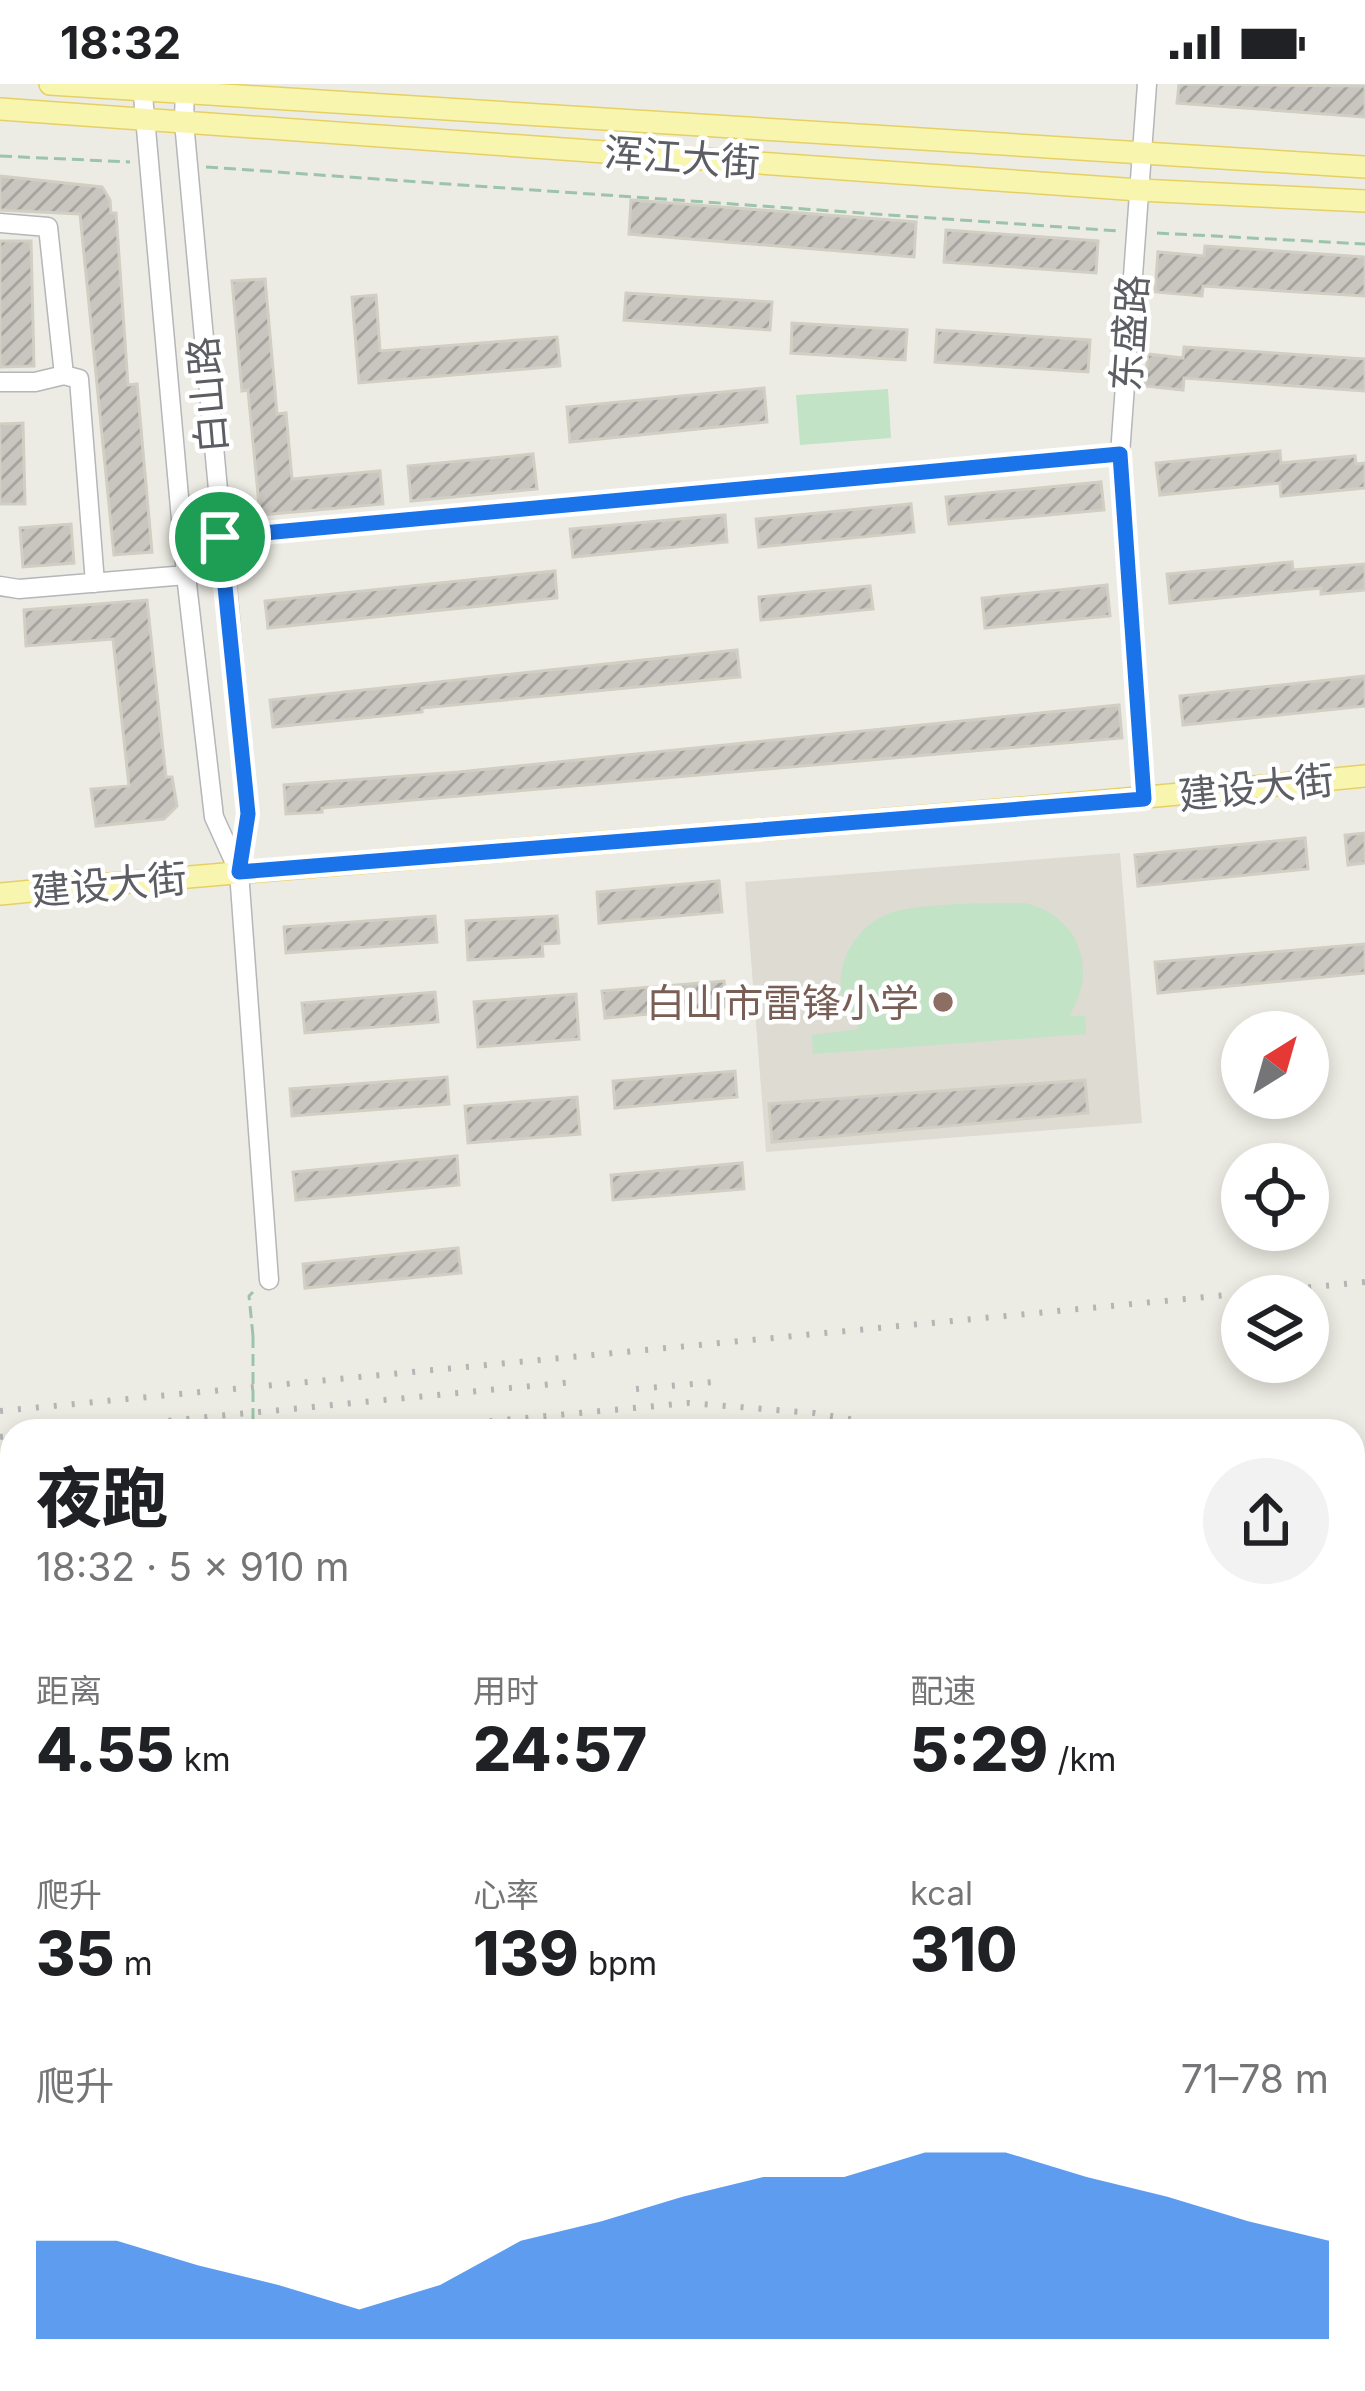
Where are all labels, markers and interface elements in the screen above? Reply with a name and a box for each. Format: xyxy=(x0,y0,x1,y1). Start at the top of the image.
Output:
text: 18:32 xyxy=(60,15,181,70)
street label: 浑江大街 xyxy=(603,128,761,186)
street label: 东盛路 xyxy=(1101,273,1157,393)
street label: 白山路 xyxy=(178,335,236,455)
pin xyxy=(169,486,271,588)
icon: arrive xyxy=(187,504,253,570)
street label: 建设大街 xyxy=(1176,755,1336,819)
street label: 建设大街 xyxy=(29,854,189,914)
place label: 白山市雷锋小学 xyxy=(646,979,919,1026)
marker: 白山市雷锋小学 xyxy=(930,989,956,1015)
north arrow xyxy=(1221,1011,1329,1119)
map controls xyxy=(1221,1011,1329,1383)
button: locate xyxy=(1221,1143,1329,1251)
button: layers xyxy=(1221,1275,1329,1383)
text: 夜跑 xyxy=(36,1458,168,1538)
button: share xyxy=(1203,1458,1329,1584)
text: 18:32 · 5 × 910 m xyxy=(36,1543,350,1590)
text: 距离 xyxy=(36,1671,102,1711)
text: 用时 xyxy=(473,1671,539,1711)
text: 配速 xyxy=(910,1671,976,1711)
text: 4.55 xyxy=(36,1713,174,1785)
text: 24:57 xyxy=(473,1713,647,1785)
text: 5:29 xyxy=(910,1713,1048,1785)
text: km xyxy=(174,1739,231,1779)
text: /km xyxy=(1048,1739,1116,1779)
text: kcal xyxy=(910,1873,973,1913)
text: 爬升 xyxy=(36,1875,102,1915)
text: 心率 xyxy=(473,1875,539,1915)
text: 310 xyxy=(910,1913,1017,1985)
text: 35 xyxy=(36,1917,115,1989)
text: 139 xyxy=(473,1917,579,1989)
text: m xyxy=(115,1943,153,1983)
text: bpm xyxy=(579,1943,657,1983)
text: 71–78 m xyxy=(1181,2055,1329,2102)
text: 爬升 xyxy=(36,2062,114,2109)

